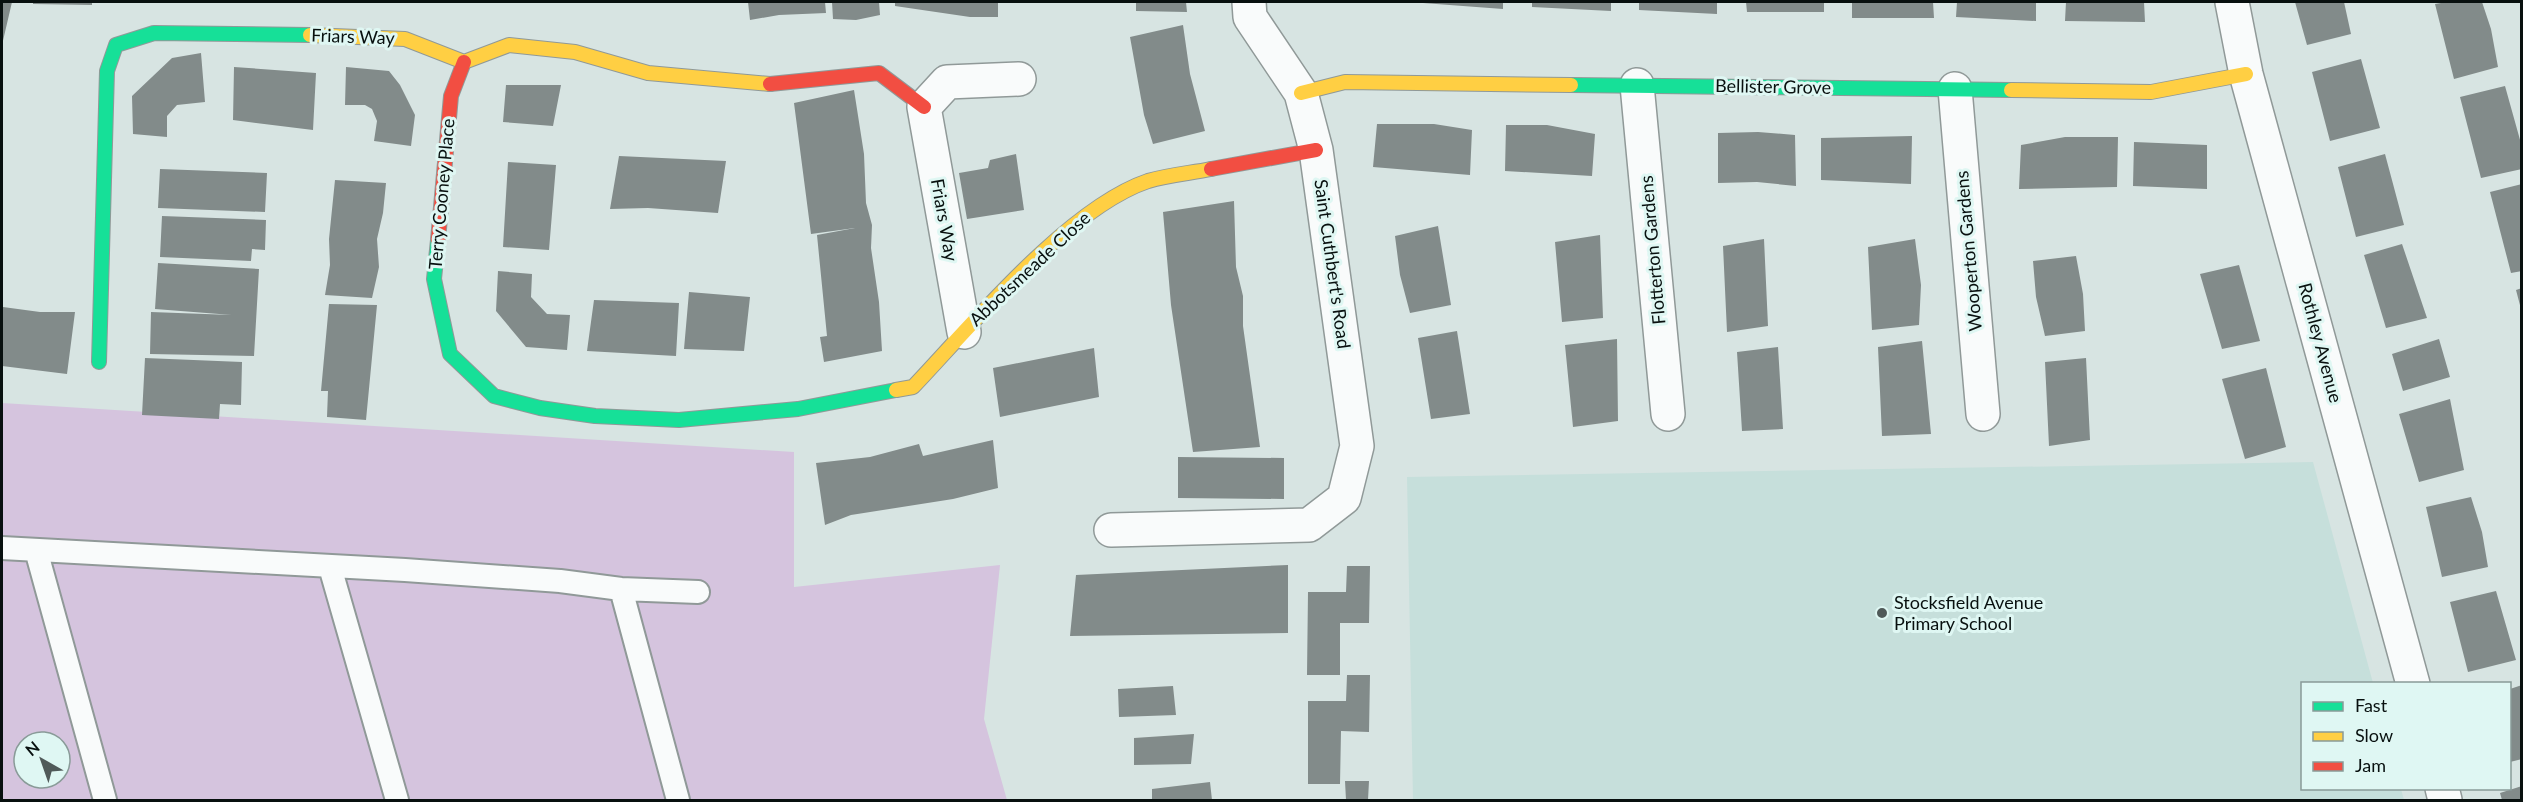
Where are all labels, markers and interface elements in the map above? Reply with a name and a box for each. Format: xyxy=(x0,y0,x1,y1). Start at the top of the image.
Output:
street label: Friars Way xyxy=(311,24,396,48)
street label: Bellister Grove xyxy=(1715,74,1831,98)
street label: Terry Cooney Place xyxy=(423,118,459,270)
street label: Wooperton Gardens xyxy=(1950,170,1986,332)
street label: Flotterton Gardens xyxy=(1635,174,1669,326)
street label: Friars Way xyxy=(927,177,963,264)
street label: Saint Cuthbert's Road xyxy=(1310,178,1356,350)
street label: Abbotsmeade Close xyxy=(964,206,1095,330)
street label: Rothley Avenue xyxy=(2294,280,2348,405)
place label: Stocksfield Avenue Primary School xyxy=(1894,591,2043,634)
marker: Stocksfield Avenue Primary School xyxy=(1875,606,1889,620)
legend xyxy=(2301,682,2511,790)
text: Fast xyxy=(2355,694,2388,716)
text: Slow xyxy=(2355,724,2393,746)
north arrow xyxy=(12,730,72,790)
text: N xyxy=(21,737,43,759)
text: Jam xyxy=(2355,754,2386,776)

